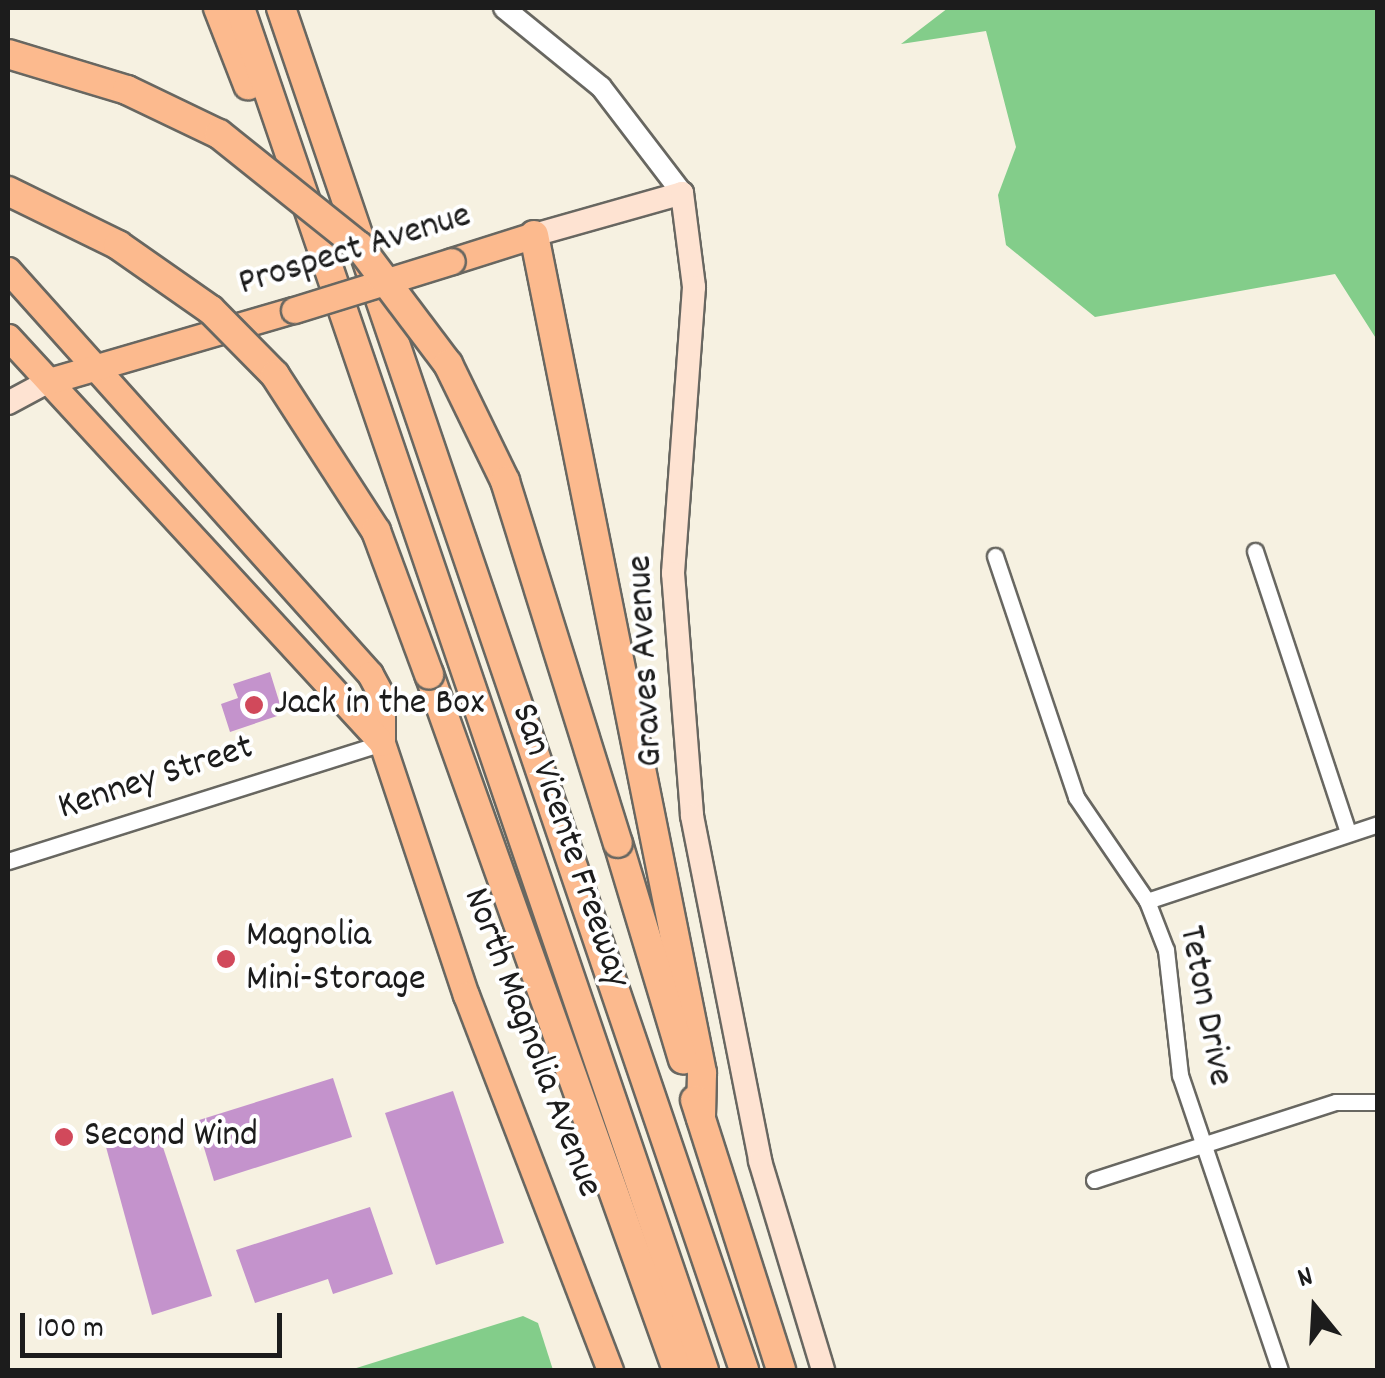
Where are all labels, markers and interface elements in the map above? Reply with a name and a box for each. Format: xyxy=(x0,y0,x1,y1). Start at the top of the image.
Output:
street label: Prospect Avenue xyxy=(233,194,477,308)
street label: Graves Avenue xyxy=(619,554,675,768)
place label: Jack in the Box xyxy=(274,682,484,728)
marker: Jack in the Box xyxy=(243,694,265,716)
street label: San Vicente Freeway xyxy=(499,698,639,994)
street label: Kenney Street xyxy=(53,726,259,832)
street label: North Magnolia Avenue xyxy=(451,882,611,1204)
place label: Magnolia Mini-Storage xyxy=(246,914,426,1004)
street label: Teton Drive xyxy=(1166,922,1242,1090)
marker: Magnolia Mini-Storage xyxy=(215,948,237,970)
place label: Second Wind xyxy=(84,1114,258,1160)
marker: Second Wind xyxy=(53,1126,75,1148)
north arrow xyxy=(1265,1258,1365,1358)
text: N xyxy=(1293,1258,1318,1301)
scale bar xyxy=(25,1293,288,1355)
text: 100 m xyxy=(37,1309,104,1352)

